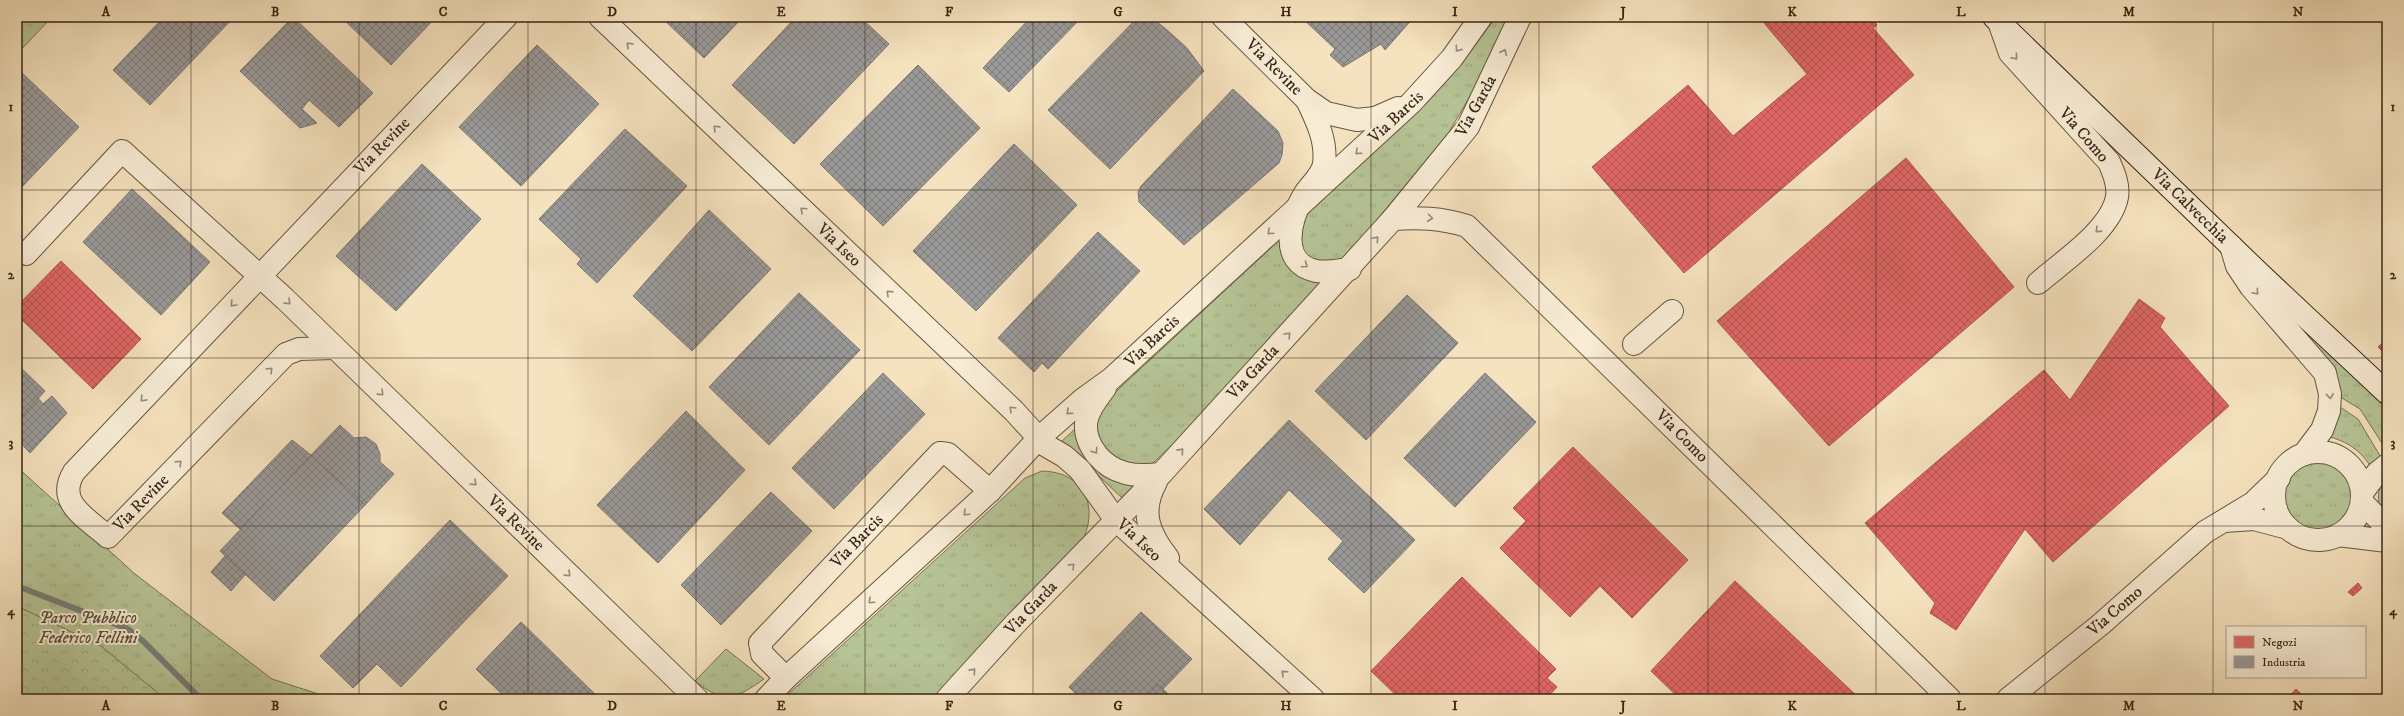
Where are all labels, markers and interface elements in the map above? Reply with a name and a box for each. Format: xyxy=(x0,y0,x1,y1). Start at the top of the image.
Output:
text: A xyxy=(101,4,111,20)
text: B xyxy=(271,4,279,20)
text: C xyxy=(439,4,448,20)
text: D xyxy=(607,4,617,20)
text: E xyxy=(776,4,786,20)
text: F xyxy=(945,4,954,20)
text: G xyxy=(1113,4,1123,20)
text: H xyxy=(1281,4,1292,20)
text: I xyxy=(1452,4,1458,20)
text: J xyxy=(1618,4,1626,21)
text: K xyxy=(1787,4,1797,20)
text: L xyxy=(1956,4,1966,20)
text: M xyxy=(2123,4,2135,20)
text: N xyxy=(2293,4,2304,20)
street label: Via Revine xyxy=(1240,33,1307,100)
one-way arrow xyxy=(626,42,634,50)
one-way arrow xyxy=(1455,45,1463,52)
one-way arrow xyxy=(1499,49,1507,56)
one-way arrow xyxy=(2010,52,2017,60)
street label: Via Garda xyxy=(1450,71,1502,141)
street label: Via Barcis xyxy=(1363,86,1428,149)
text: 1 xyxy=(9,99,14,115)
text: 1 xyxy=(2391,99,2396,115)
street label: Via Como xyxy=(2053,102,2114,167)
street label: Via Revine xyxy=(348,113,415,180)
one-way arrow xyxy=(713,126,721,133)
one-way arrow xyxy=(1355,147,1363,155)
street label: Via Calvecchia xyxy=(2146,163,2234,249)
one-way arrow xyxy=(800,208,807,215)
one-way arrow xyxy=(1427,213,1433,222)
street label: Via Iseo xyxy=(811,218,866,272)
one-way arrow xyxy=(2095,225,2103,233)
one-way arrow xyxy=(1267,227,1275,235)
one-way arrow xyxy=(1371,236,1378,244)
one-way arrow xyxy=(1301,260,1308,268)
text: 2 xyxy=(8,267,15,283)
text: 2 xyxy=(2390,267,2397,283)
one-way arrow xyxy=(2251,287,2258,295)
one-way arrow xyxy=(886,290,894,297)
one-way arrow xyxy=(283,297,291,305)
one-way arrow xyxy=(230,299,237,307)
street label: Via Barcis xyxy=(1119,310,1184,373)
one-way arrow xyxy=(1283,332,1291,340)
street label: Via Garda xyxy=(1221,339,1284,405)
one-way arrow xyxy=(265,367,273,375)
one-way arrow xyxy=(376,388,384,396)
one-way arrow xyxy=(2325,393,2334,399)
one-way arrow xyxy=(141,394,148,402)
street label: Via Como xyxy=(1650,404,1713,467)
one-way arrow xyxy=(1009,407,1017,414)
one-way arrow xyxy=(1066,407,1073,414)
text: 3 xyxy=(9,435,14,451)
text: 3 xyxy=(2391,435,2396,451)
one-way arrow xyxy=(1090,447,1098,454)
one-way arrow xyxy=(1177,448,1184,456)
one-way arrow xyxy=(175,460,182,468)
street label: Via Revine xyxy=(107,470,174,537)
one-way arrow xyxy=(469,479,477,486)
street label: Via Revine xyxy=(482,489,549,556)
one-way arrow xyxy=(964,508,971,515)
street label: Via Barcis xyxy=(825,509,889,574)
street label: Via Iseo xyxy=(1111,513,1166,566)
one-way arrow xyxy=(1067,563,1075,571)
one-way arrow xyxy=(563,569,571,577)
street label: Via Garda xyxy=(999,576,1063,640)
street label: Via Como xyxy=(2082,581,2147,642)
one-way arrow xyxy=(868,596,875,603)
text: 4 xyxy=(6,603,15,620)
text: 4 xyxy=(2388,603,2397,620)
park label: Parco Pubblico Federico Fellini xyxy=(39,607,139,649)
legend xyxy=(2226,626,2366,678)
text: Negozi xyxy=(2262,635,2297,650)
text: Industria xyxy=(2262,655,2306,670)
one-way arrow xyxy=(969,668,976,675)
one-way arrow xyxy=(1281,670,1289,677)
text: A xyxy=(101,698,111,714)
text: B xyxy=(271,698,279,714)
text: C xyxy=(439,698,448,714)
text: D xyxy=(607,698,617,714)
text: E xyxy=(776,698,786,714)
text: F xyxy=(945,698,954,714)
text: G xyxy=(1113,698,1123,714)
text: H xyxy=(1281,698,1292,714)
text: I xyxy=(1452,698,1458,714)
text: J xyxy=(1618,698,1626,715)
text: K xyxy=(1787,698,1797,714)
text: L xyxy=(1956,698,1966,714)
text: M xyxy=(2123,698,2135,714)
text: N xyxy=(2293,698,2304,714)

